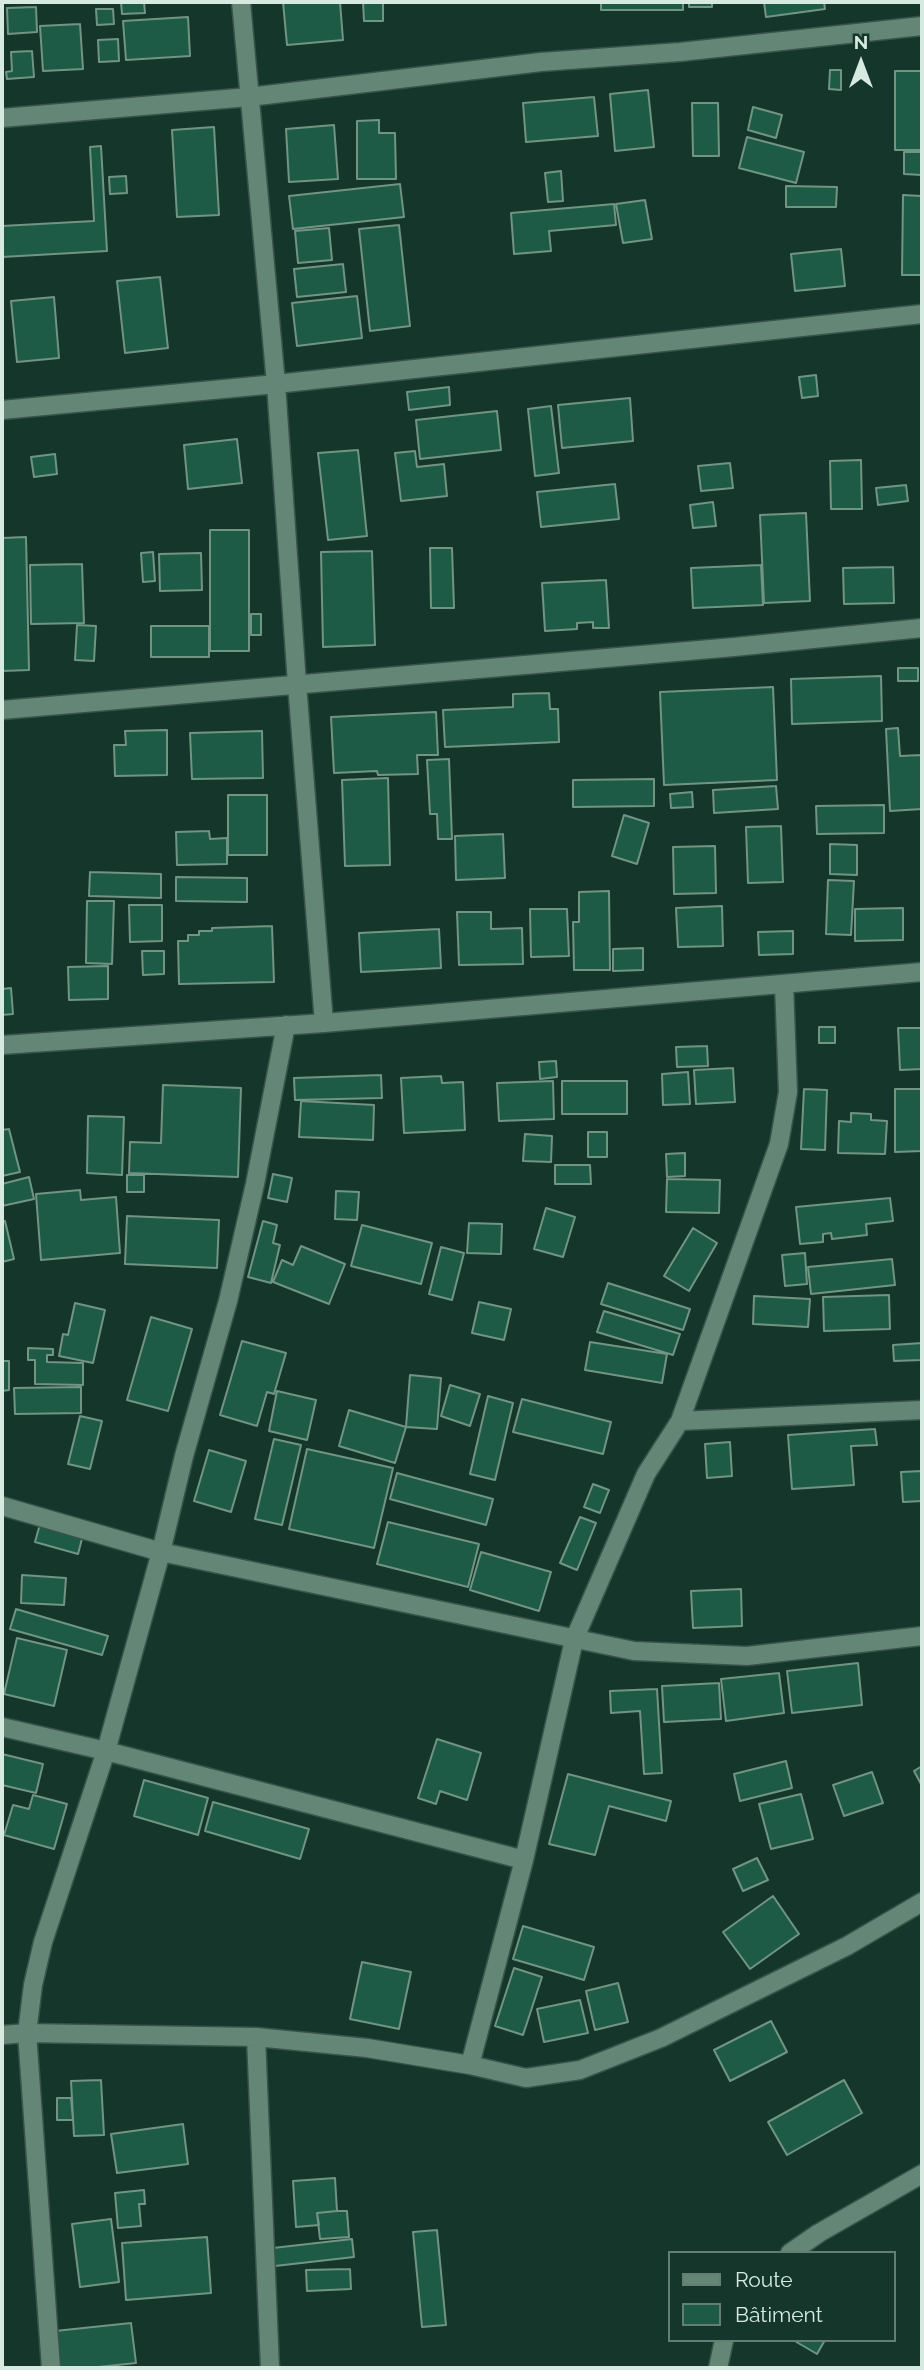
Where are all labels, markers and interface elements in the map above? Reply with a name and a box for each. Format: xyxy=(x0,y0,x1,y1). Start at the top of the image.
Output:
north arrow xyxy=(826,28,896,98)
text: N xyxy=(854,31,868,53)
legend xyxy=(668,2251,896,2342)
text: Route xyxy=(735,2267,793,2292)
text: Bâtiment xyxy=(735,2302,823,2327)

